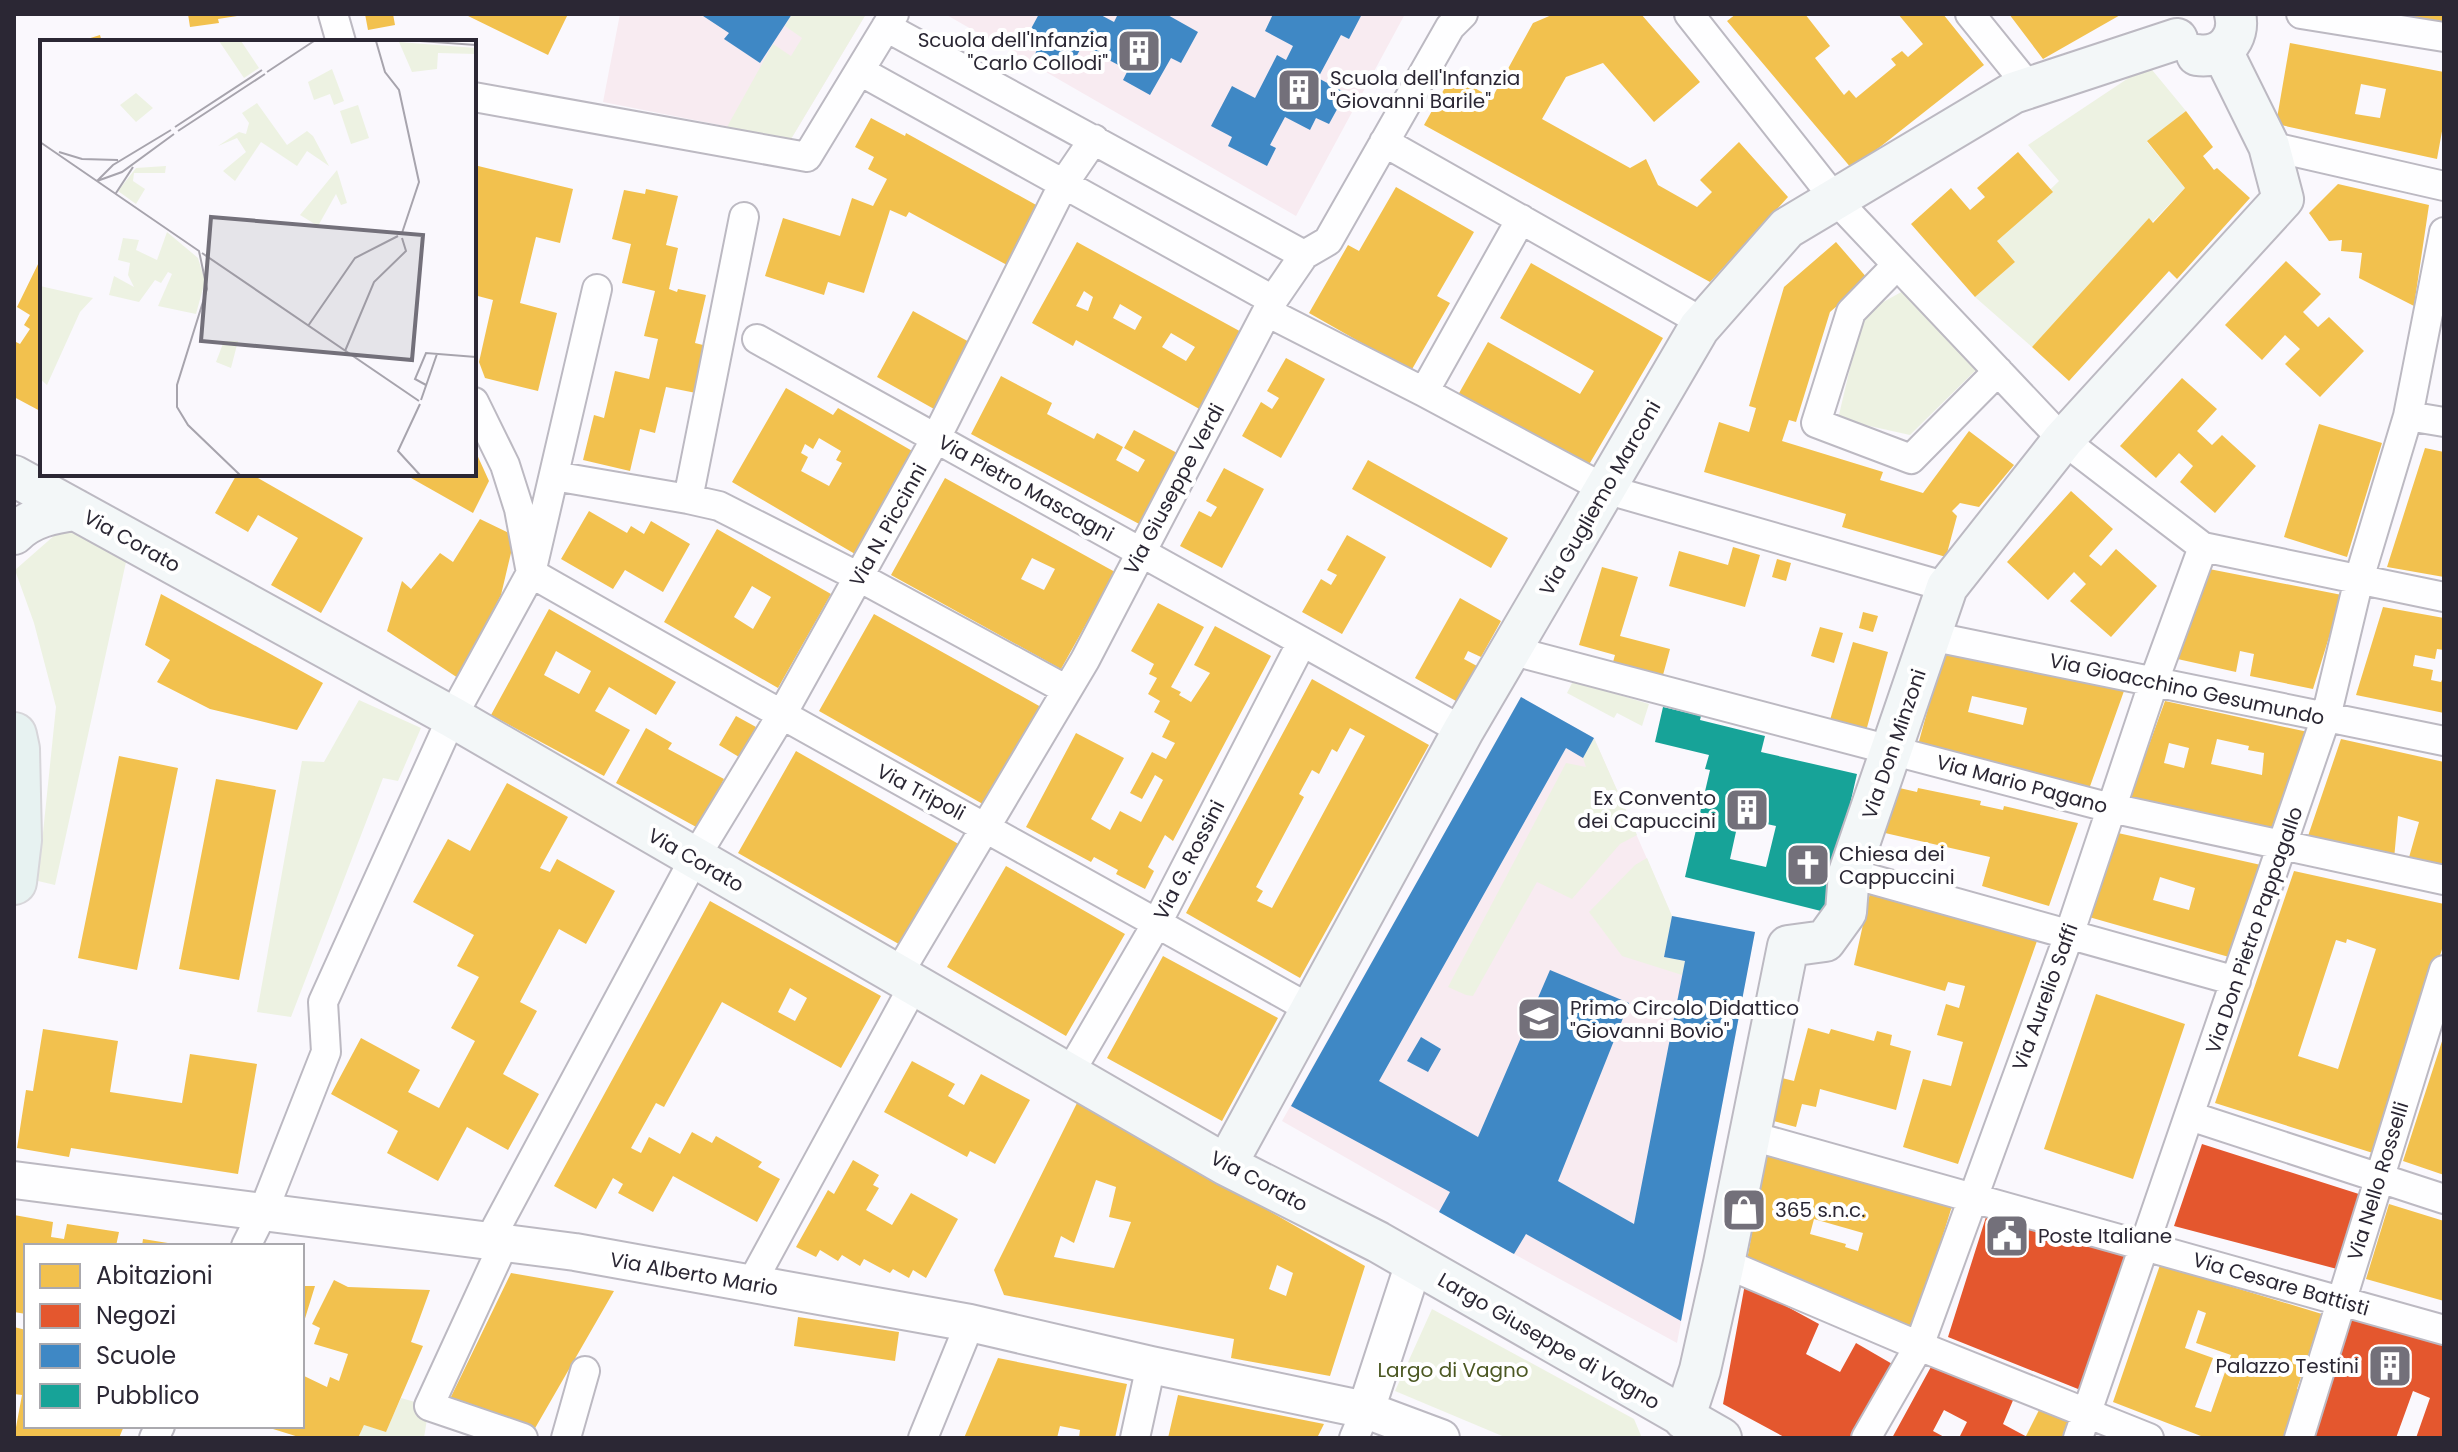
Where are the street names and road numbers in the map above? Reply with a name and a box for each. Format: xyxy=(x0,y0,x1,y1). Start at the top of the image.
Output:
street label: Via Gugliemo Marconi xyxy=(1533,395,1667,601)
street label: Via Giuseppe Verdi xyxy=(1117,399,1231,579)
street label: Via Pietro Mascagni xyxy=(933,428,1119,548)
street label: Via N. Piccinni xyxy=(843,458,933,592)
street label: Via Corato xyxy=(79,503,185,579)
street label: Via Gioacchino Gesumundo xyxy=(2047,646,2327,732)
street label: Via Don Minzoni xyxy=(1855,665,1933,823)
street label: Via Mario Pagano xyxy=(1933,748,2111,820)
street label: Via Tripoli xyxy=(872,757,970,827)
street label: Via G. Rossini xyxy=(1147,795,1231,925)
street label: Via Don Pietro Pappagallo xyxy=(2199,803,2309,1057)
street label: Via Corato xyxy=(643,821,749,899)
street label: Via Aurelio Saffi xyxy=(2005,919,2085,1075)
street label: Via Nello Rosselli xyxy=(2341,1098,2415,1264)
street label: Via Corato xyxy=(1205,1144,1313,1218)
street label: Via Alberto Mario xyxy=(608,1245,780,1303)
street label: Via Cesare Battisti xyxy=(2190,1245,2372,1323)
street label: Largo Giuseppe di Vagno xyxy=(1433,1266,1665,1416)

